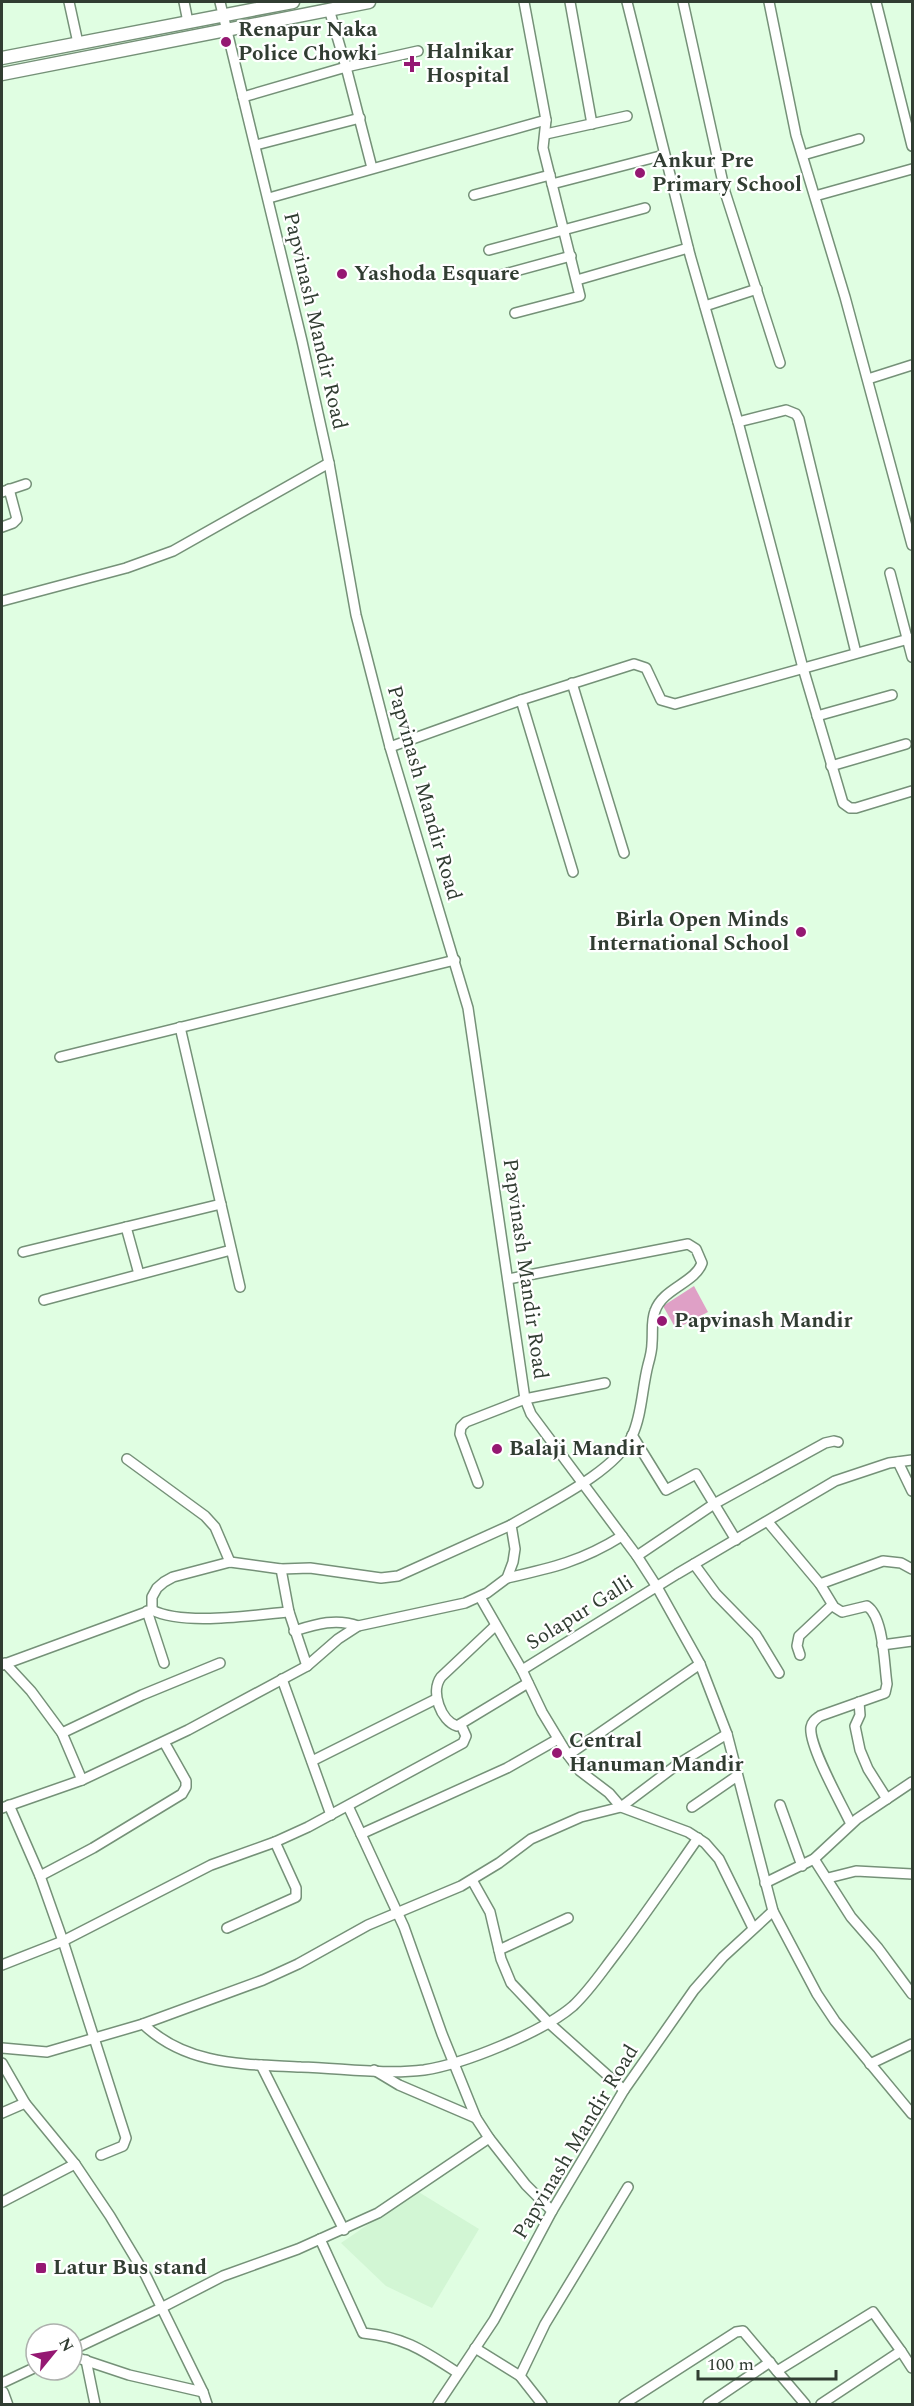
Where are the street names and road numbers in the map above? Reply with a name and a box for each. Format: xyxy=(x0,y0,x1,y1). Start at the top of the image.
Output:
street label: Papvinash Mandir Road xyxy=(274,209,356,433)
street label: Papvinash Mandir Road xyxy=(378,682,470,904)
street label: Papvinash Mandir Road xyxy=(494,1157,556,1381)
street label: Solapur Galli xyxy=(520,1567,640,1659)
street label: Papvinash Mandir Road xyxy=(505,2038,647,2246)

